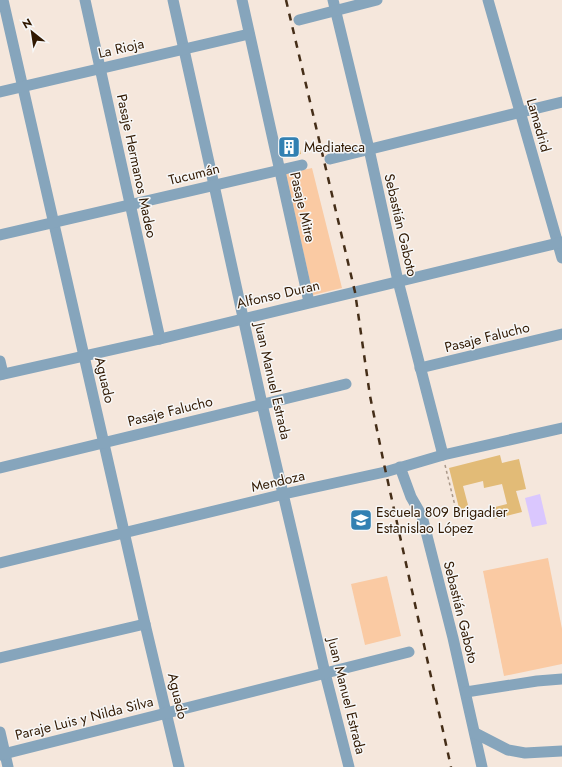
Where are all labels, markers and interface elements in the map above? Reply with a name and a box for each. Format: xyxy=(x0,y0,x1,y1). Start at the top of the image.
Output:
north arrow xyxy=(12,12,52,52)
text: N xyxy=(19,14,35,32)
street label: La Rioja xyxy=(96,33,146,63)
street label: Pasaje Hermanos Madeo xyxy=(112,92,162,240)
street label: Lamadrid xyxy=(522,96,556,154)
building icon: Mediateca xyxy=(276,134,302,160)
place label: Mediateca xyxy=(304,137,365,157)
street label: Tucumán xyxy=(166,158,222,190)
street label: Pasaje Mitre xyxy=(285,170,321,244)
street label: Sebastián Gaboto xyxy=(379,172,423,279)
street label: Alfonso Duran xyxy=(234,275,322,313)
street label: Pasaje Falucho xyxy=(442,317,532,357)
street label: Juan Manuel Estrada xyxy=(249,319,296,441)
street label: Aguado xyxy=(90,355,120,405)
street label: Pasaje Falucho xyxy=(125,391,215,431)
street label: Mendoza xyxy=(249,465,307,497)
place label: Escuela 809 Brigadier Estanislao López xyxy=(376,502,508,538)
school or university icon: Escuela 809 Brigadier Estanislao López xyxy=(348,507,374,533)
street label: Sebastián Gaboto xyxy=(439,559,483,666)
street label: Juan Manuel Estrada xyxy=(322,634,371,756)
street label: Aguado xyxy=(163,671,193,721)
street label: Paraje Luis y Nilda Silva xyxy=(13,691,155,745)

